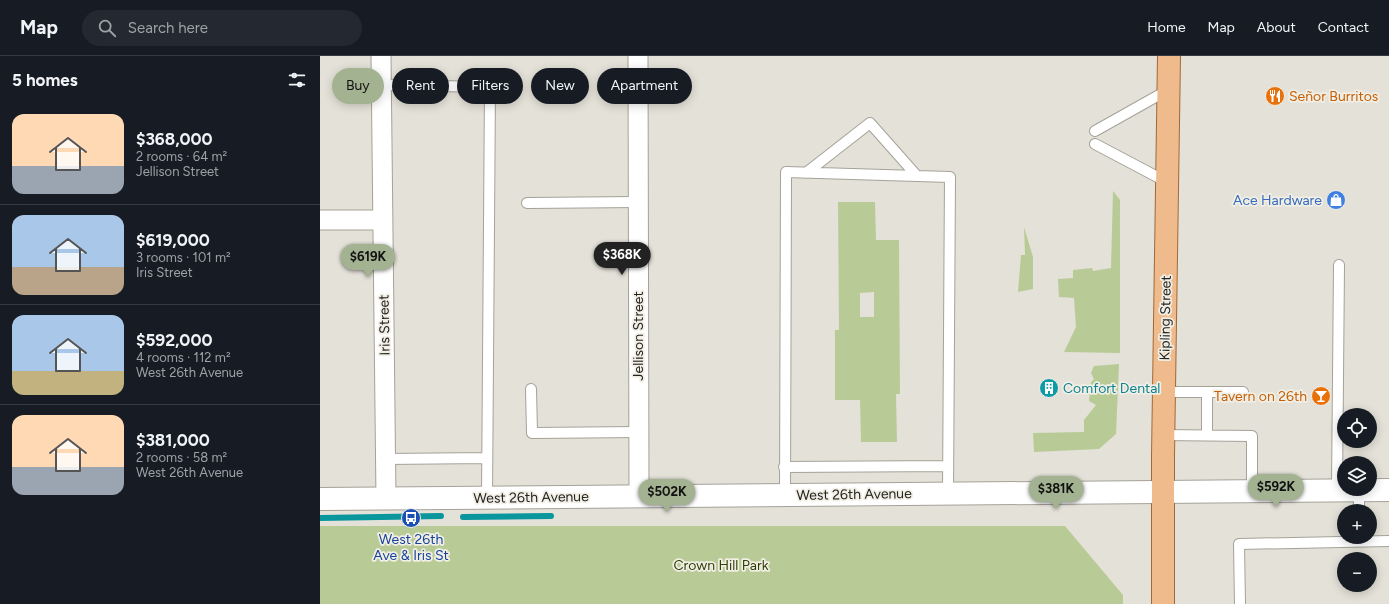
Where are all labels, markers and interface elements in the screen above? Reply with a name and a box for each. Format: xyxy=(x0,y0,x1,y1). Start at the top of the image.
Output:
search box xyxy=(82,10,362,46)
text: Map xyxy=(20,16,58,39)
icon: search xyxy=(96,17,118,39)
text: Search here xyxy=(128,19,208,37)
text: Home xyxy=(1147,19,1186,36)
text: Map xyxy=(1208,19,1235,36)
text: About xyxy=(1257,19,1296,36)
text: Contact xyxy=(1318,19,1369,36)
chip: Buy xyxy=(332,68,384,104)
chip: Rent xyxy=(392,68,449,104)
chip: Filters xyxy=(457,68,523,104)
chip: New xyxy=(531,68,589,104)
chip: Apartment xyxy=(597,68,692,104)
icon: filters xyxy=(286,69,308,91)
text: 5 homes xyxy=(12,70,78,90)
restaurant icon: Señor Burritos xyxy=(1264,85,1286,107)
place label: Señor Burritos xyxy=(1289,88,1378,105)
text: $368,000 xyxy=(136,129,213,149)
icon: home xyxy=(44,130,92,178)
text: 2 rooms · 64 m² xyxy=(136,149,227,164)
text: Jellison Street xyxy=(136,164,219,179)
shop icon: Ace Hardware xyxy=(1325,189,1347,211)
place label: Ace Hardware xyxy=(1233,192,1322,209)
text: $619,000 xyxy=(136,230,210,250)
icon: home xyxy=(44,231,92,279)
pin: $368K xyxy=(594,242,650,276)
pin: $619K xyxy=(340,244,396,278)
text: $368K xyxy=(603,247,641,262)
text: $619K xyxy=(350,249,386,264)
text: 3 rooms · 101 m² xyxy=(136,250,231,265)
text: Iris Street xyxy=(136,265,193,280)
street label: Kipling Street xyxy=(1156,275,1175,361)
street label: Jellison Street xyxy=(630,291,647,381)
street label: Iris Street xyxy=(375,294,394,356)
text: $592,000 xyxy=(136,330,212,350)
icon: home xyxy=(44,331,92,379)
text: 4 rooms · 112 m² xyxy=(136,350,231,365)
text: West 26th Avenue xyxy=(136,365,243,380)
building icon: Comfort Dental xyxy=(1038,377,1060,399)
place label: Comfort Dental xyxy=(1063,380,1160,397)
bar icon: Tavern on 26th xyxy=(1310,385,1332,407)
place label: Tavern on 26th xyxy=(1214,388,1307,405)
map controls xyxy=(1337,408,1377,592)
button: locate xyxy=(1337,408,1377,448)
text: $381,000 xyxy=(136,430,210,450)
icon: home xyxy=(44,431,92,479)
text: 2 rooms · 58 m² xyxy=(136,450,227,465)
button: layers xyxy=(1337,456,1377,496)
text: West 26th Avenue xyxy=(136,465,243,480)
pin: $592K xyxy=(1248,474,1304,508)
pin: $381K xyxy=(1028,476,1084,510)
pin: $502K xyxy=(639,479,695,513)
text: $592K xyxy=(1257,479,1295,494)
text: $381K xyxy=(1038,481,1074,496)
text: $502K xyxy=(647,484,687,499)
street label: West 26th Avenue xyxy=(796,485,912,504)
street label: West 26th Avenue xyxy=(473,488,589,507)
button: + xyxy=(1337,504,1377,544)
bus stop icon: West 26th Ave & Iris St xyxy=(400,507,422,529)
place label: West 26th Ave & Iris St xyxy=(373,531,449,564)
button: − xyxy=(1337,552,1377,592)
park label: Crown Hill Park xyxy=(673,557,769,574)

